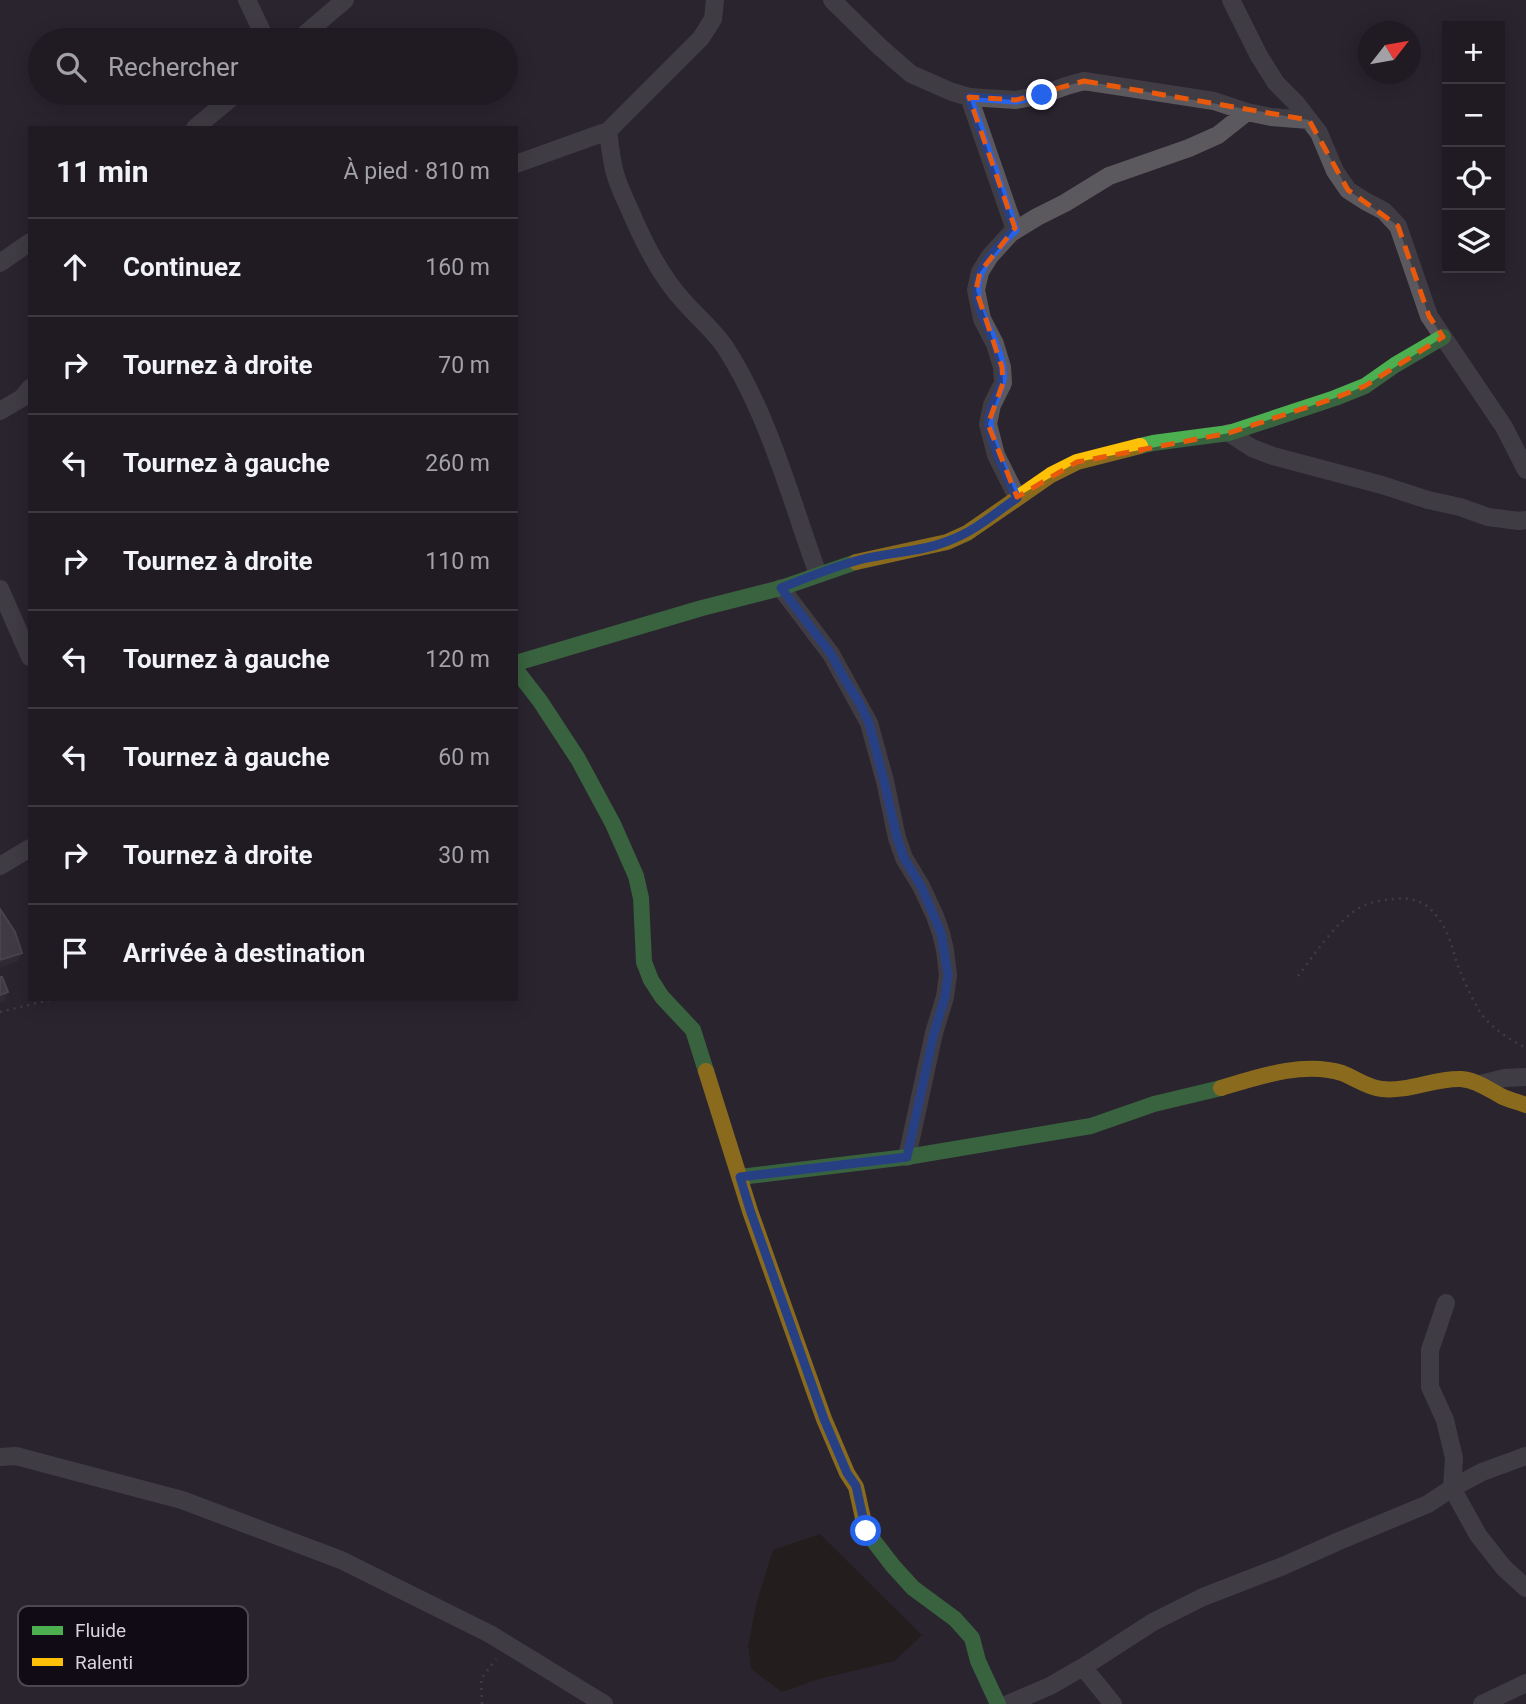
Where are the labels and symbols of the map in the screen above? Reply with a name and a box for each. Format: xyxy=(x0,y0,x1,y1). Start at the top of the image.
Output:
north arrow xyxy=(1358,21,1421,84)
route end xyxy=(1026,79,1057,110)
route start xyxy=(850,1515,881,1546)
legend xyxy=(18,1606,248,1686)
text: Fluide xyxy=(75,1619,126,1642)
text: Ralenti xyxy=(75,1651,133,1674)

